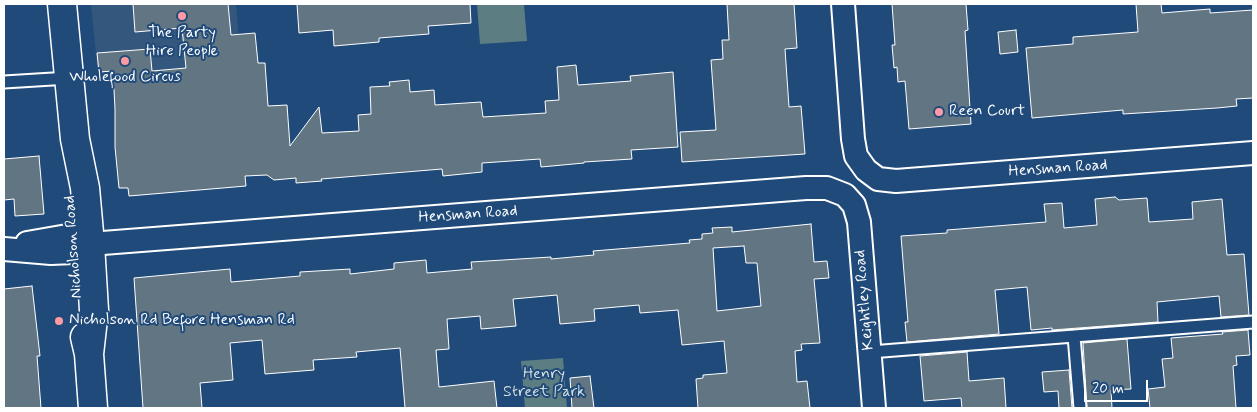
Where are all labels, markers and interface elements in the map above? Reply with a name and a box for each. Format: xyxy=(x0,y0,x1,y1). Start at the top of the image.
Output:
marker: The Party Hire People xyxy=(176,10,188,22)
place label: The Party Hire People xyxy=(146,24,218,62)
marker: Wholefood Circus xyxy=(119,55,131,67)
place label: Wholefood Circus xyxy=(69,68,181,88)
place label: Reen Court xyxy=(949,102,1025,122)
marker: Reen Court xyxy=(933,106,945,118)
street label: Hensman Road xyxy=(1008,156,1108,182)
street label: Nicholson Road xyxy=(61,195,87,299)
street label: Hensman Road xyxy=(418,202,518,228)
street label: Keightley Road xyxy=(851,249,879,351)
place label: Nicholson Rd Before Hensman Rd xyxy=(69,311,295,331)
marker: Nicholson Rd Before Hensman Rd xyxy=(53,315,65,327)
park label: Henry Street Park xyxy=(503,365,585,403)
scale bar xyxy=(1087,370,1151,402)
text: 20 m xyxy=(1092,379,1124,399)

